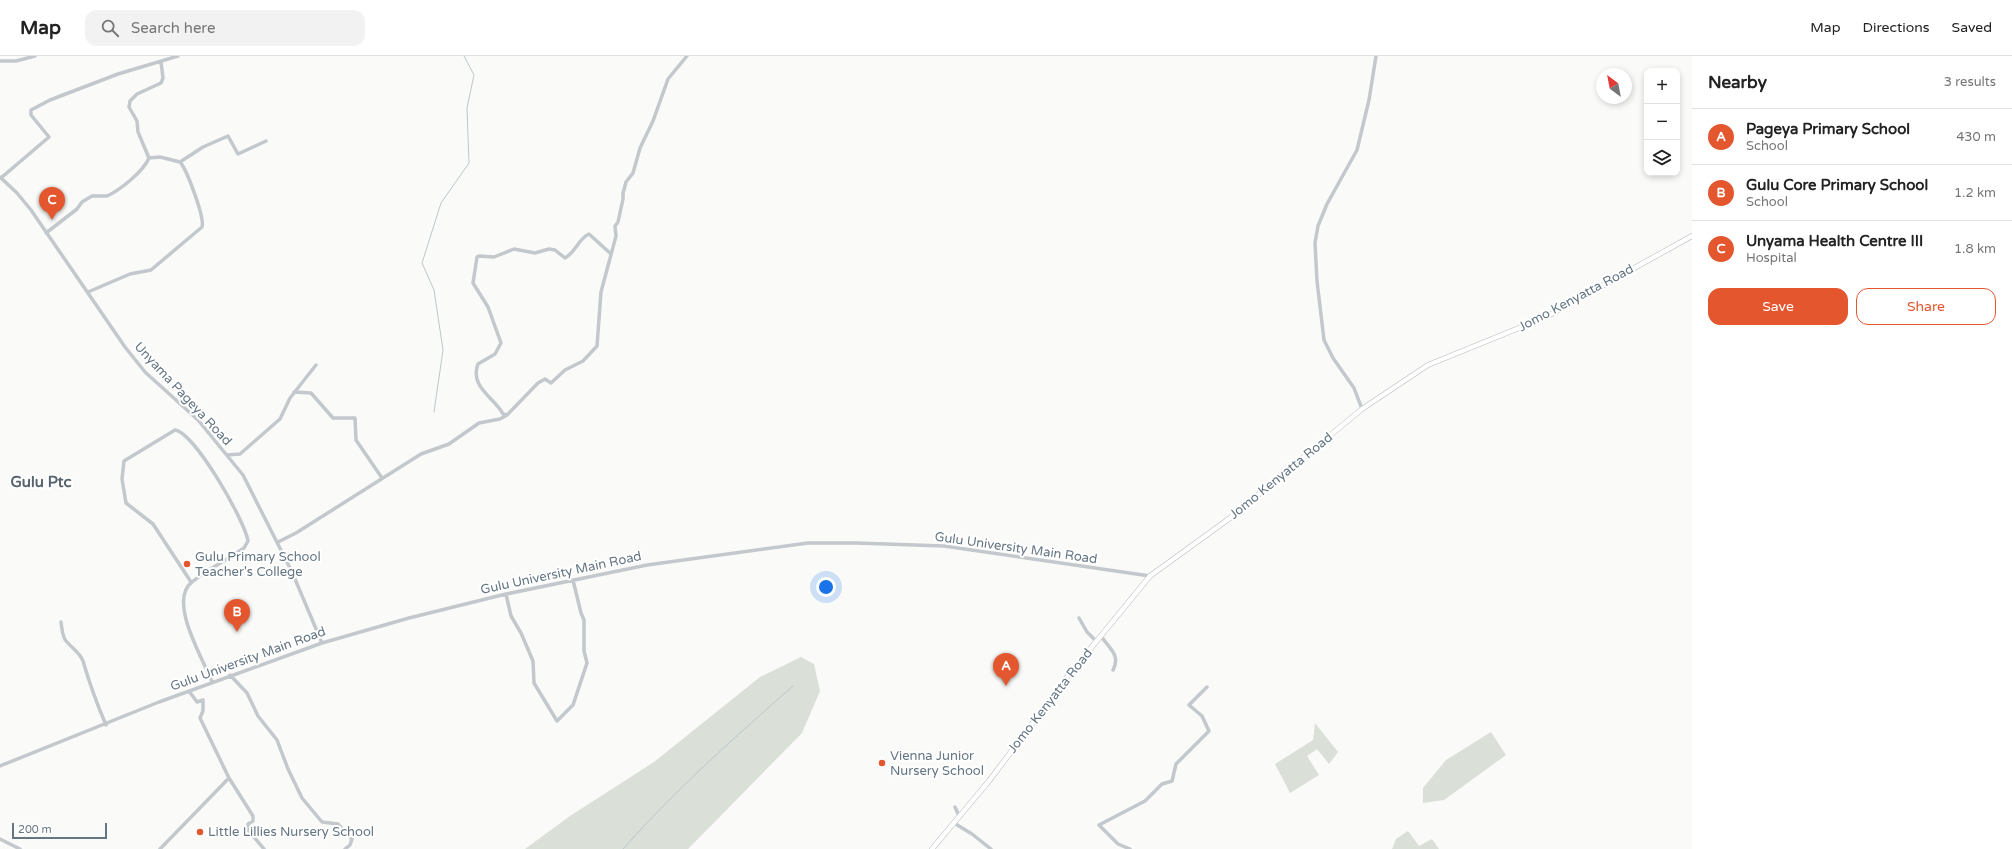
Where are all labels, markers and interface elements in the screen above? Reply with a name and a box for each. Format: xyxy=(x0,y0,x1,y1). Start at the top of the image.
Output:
search box xyxy=(85,10,365,46)
text: Map xyxy=(20,17,61,39)
icon: search xyxy=(99,17,121,39)
text: Search here xyxy=(131,19,215,37)
text: Map xyxy=(1810,19,1841,36)
text: Directions xyxy=(1863,19,1930,36)
text: Saved xyxy=(1952,19,1992,36)
north arrow xyxy=(1596,68,1632,104)
map controls xyxy=(1644,68,1680,176)
button: + xyxy=(1644,68,1680,104)
text: Nearby xyxy=(1708,72,1767,93)
text: 3 results xyxy=(1944,74,1996,90)
button: − xyxy=(1644,104,1680,140)
text: Pageya Primary School xyxy=(1746,120,1910,138)
text: A xyxy=(1716,129,1726,145)
text: 430 m xyxy=(1956,129,1996,145)
text: School xyxy=(1746,138,1788,154)
button: layers xyxy=(1644,140,1680,176)
text: Gulu Core Primary School xyxy=(1746,176,1928,194)
text: B xyxy=(1716,185,1726,201)
text: 1.2 km xyxy=(1954,185,1996,201)
pin: C xyxy=(39,187,65,220)
text: School xyxy=(1746,194,1788,210)
text: Unyama Health Centre III xyxy=(1746,232,1923,250)
text: C xyxy=(1716,241,1726,257)
text: 1.8 km xyxy=(1954,241,1996,257)
text: Hospital xyxy=(1746,250,1797,266)
street label: Jomo Kenyatta Road xyxy=(1516,261,1636,335)
button: Save xyxy=(1708,288,1848,325)
button: Share xyxy=(1856,288,1996,325)
street label: Unyama Pageya Road xyxy=(131,339,235,449)
street label: Jomo Kenyatta Road xyxy=(1226,429,1336,523)
district label: Gulu Ptc xyxy=(11,473,71,491)
street label: Gulu University Main Road xyxy=(934,529,1098,567)
street label: Gulu University Main Road xyxy=(479,548,643,598)
place label: Gulu Primary School Teacher's College xyxy=(195,549,321,580)
marker: Gulu Primary School Teacher's College xyxy=(182,559,192,569)
your location xyxy=(816,577,836,597)
pin: B xyxy=(224,599,250,632)
street label: Gulu University Main Road xyxy=(168,623,328,695)
street label: Jomo Kenyatta Road xyxy=(1004,645,1096,757)
pin: A xyxy=(993,653,1019,686)
place label: Vienna Junior Nursery School xyxy=(890,748,984,779)
marker: Vienna Junior Nursery School xyxy=(877,758,887,768)
scale bar xyxy=(12,821,107,840)
text: 200 m xyxy=(18,823,52,836)
place label: Little Lillies Nursery School xyxy=(208,824,374,840)
marker: Little Lillies Nursery School xyxy=(195,827,205,837)

